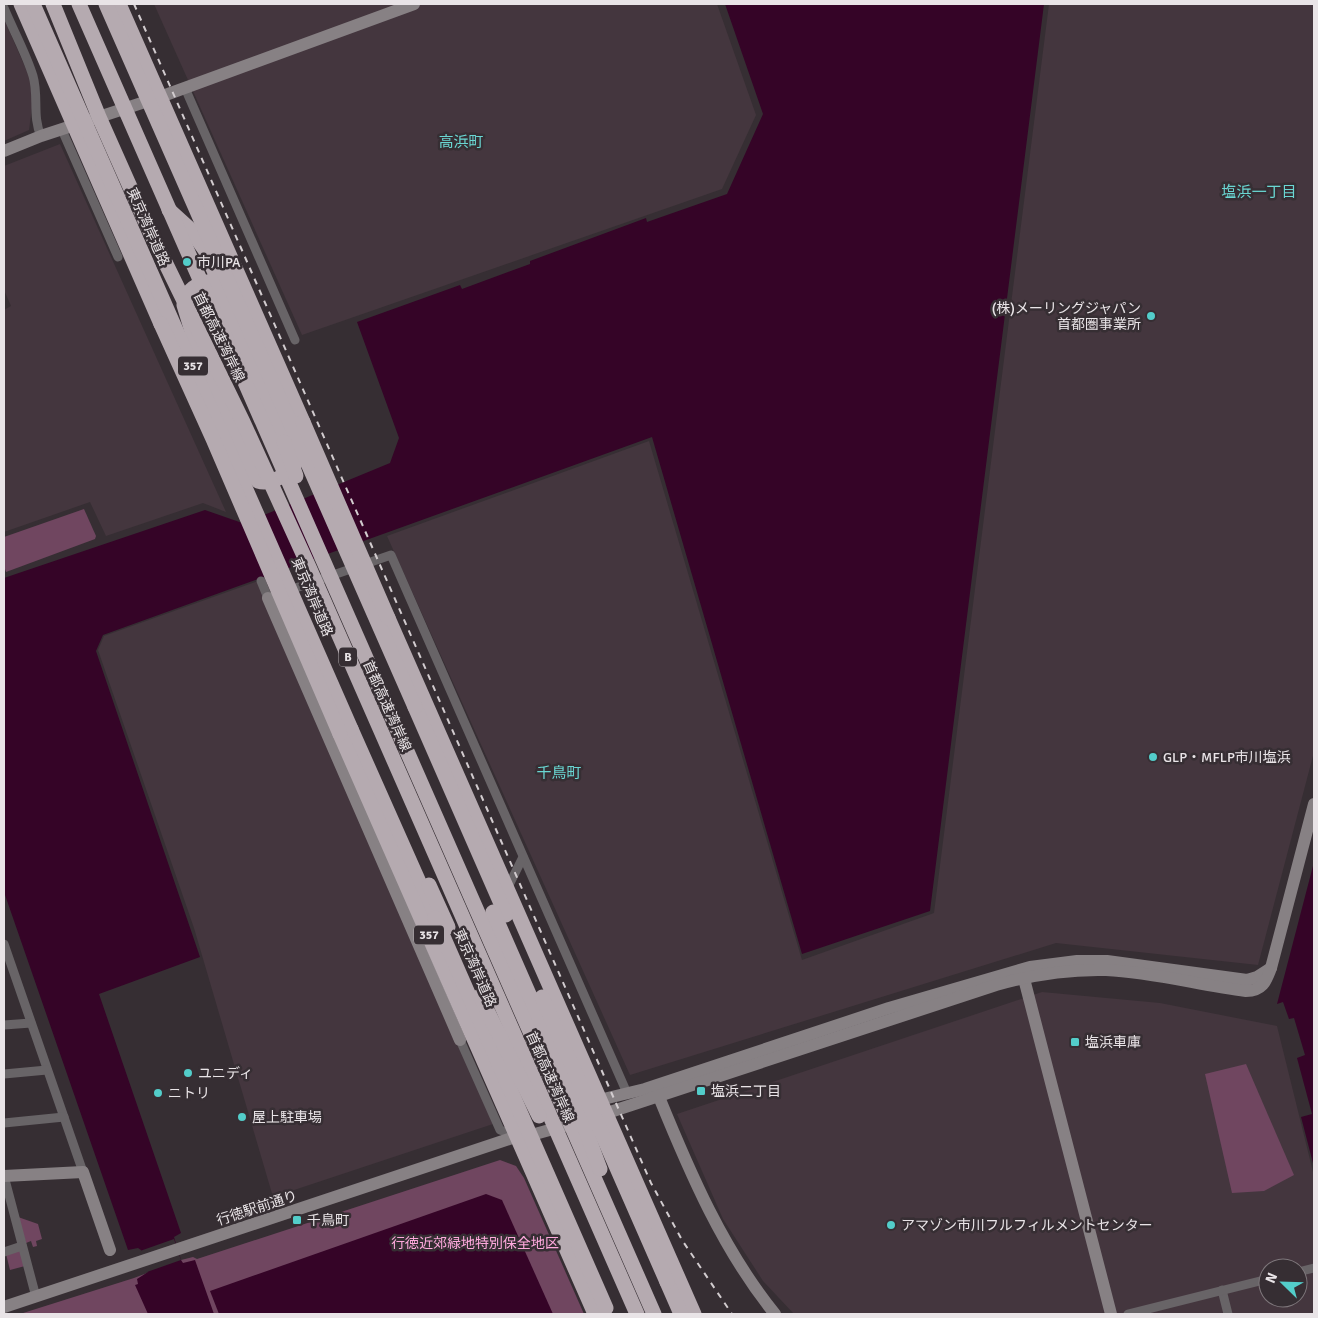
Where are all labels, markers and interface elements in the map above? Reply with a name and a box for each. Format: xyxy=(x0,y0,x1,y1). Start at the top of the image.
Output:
district label: 高浜町 xyxy=(438,133,484,151)
district label: 塩浜一丁目 xyxy=(1221,183,1297,201)
street label: 東京湾岸道路 xyxy=(123,185,173,269)
place label: 市川PA xyxy=(197,254,241,271)
marker: 市川PA xyxy=(181,256,193,268)
street label: 首都高速湾岸線 xyxy=(190,289,248,385)
place label: (株)メーリングジャパン 首都圏事業所 xyxy=(992,300,1141,333)
marker: (株)メーリングジャパン 首都圏事業所 xyxy=(1145,310,1157,322)
road number: 357 xyxy=(178,356,208,376)
street label: 東京湾岸道路 xyxy=(288,555,336,639)
road number: B xyxy=(339,648,357,666)
street label: 首都高速湾岸線 xyxy=(359,658,415,754)
place label: GLP・MFLP市川塩浜 xyxy=(1163,749,1291,766)
marker: GLP・MFLP市川塩浜 xyxy=(1147,751,1159,763)
district label: 千鳥町 xyxy=(536,764,582,782)
road number: 357 xyxy=(414,926,444,944)
street label: 東京湾岸道路 xyxy=(450,926,500,1010)
street label: 首都高速湾岸線 xyxy=(522,1029,578,1125)
place label: 塩浜車庫 xyxy=(1085,1034,1141,1051)
marker: 塩浜車庫 xyxy=(1069,1036,1081,1048)
place label: ユニディ xyxy=(198,1065,253,1082)
marker: ユニディ xyxy=(182,1067,194,1079)
place label: 塩浜二丁目 xyxy=(711,1083,781,1100)
place label: ニトリ xyxy=(168,1085,210,1102)
marker: 塩浜二丁目 xyxy=(695,1085,707,1097)
marker: ニトリ xyxy=(152,1087,164,1099)
place label: 屋上駐車場 xyxy=(252,1109,322,1126)
marker: 屋上駐車場 xyxy=(236,1111,248,1123)
street label: 行徳駅前通り xyxy=(214,1187,300,1229)
place label: 千鳥町 xyxy=(307,1212,349,1229)
marker: 千鳥町 xyxy=(291,1214,303,1226)
place label: アマゾン市川フルフィルメントセンター xyxy=(901,1217,1153,1234)
marker: アマゾン市川フルフィルメントセンター xyxy=(885,1219,897,1231)
park label: 行徳近郊緑地特別保全地区 xyxy=(391,1235,559,1252)
north arrow xyxy=(1258,1258,1308,1308)
text: N xyxy=(1262,1270,1281,1286)

